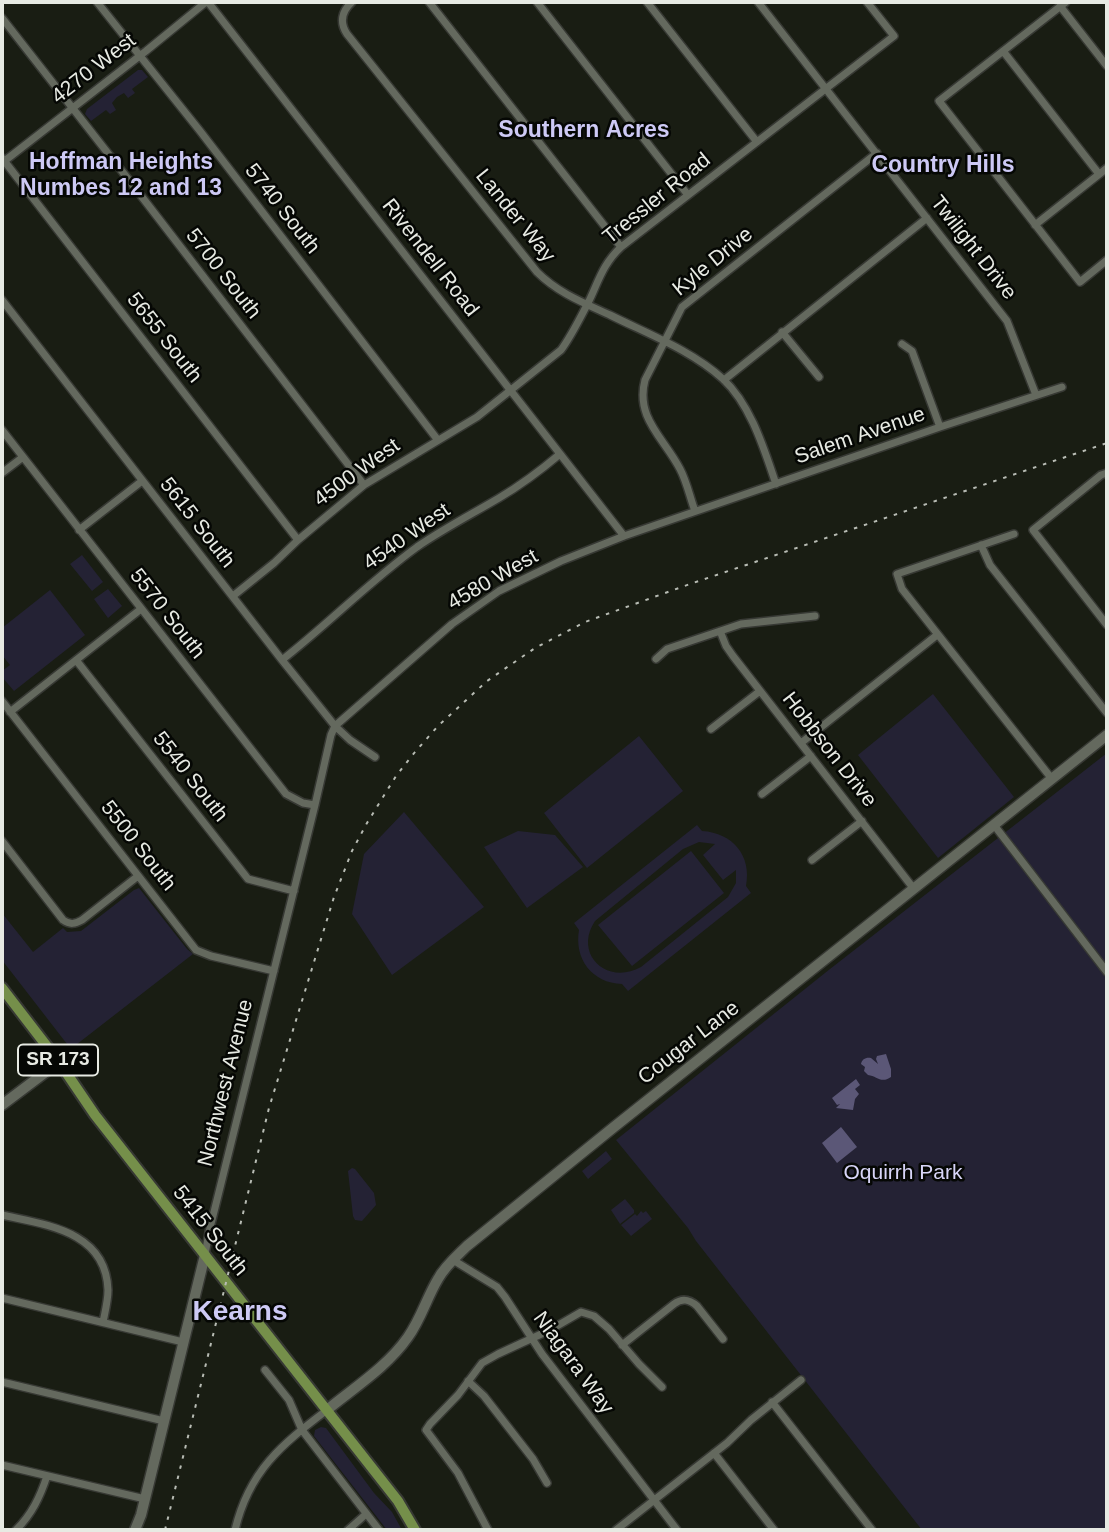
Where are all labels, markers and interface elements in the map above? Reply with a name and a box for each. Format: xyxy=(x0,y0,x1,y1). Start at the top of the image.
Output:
street label: 4270 West xyxy=(47,28,141,110)
district label: Southern Acres xyxy=(498,117,670,145)
street label: Tressler Road xyxy=(598,148,716,250)
district label: Hoffman Heights Numbes 12 and 13 xyxy=(20,149,222,203)
district label: Country Hills xyxy=(871,152,1015,180)
street label: 5740 South xyxy=(239,159,325,259)
street label: Lander Way xyxy=(470,164,560,268)
street label: Twilight Drive xyxy=(925,191,1021,305)
street label: Rivendell Road xyxy=(376,194,484,322)
street label: Kyle Drive xyxy=(668,222,758,302)
street label: 5700 South xyxy=(180,224,266,324)
street label: 5655 South xyxy=(121,288,207,388)
street label: Salem Avenue xyxy=(792,402,928,470)
street label: 4500 West xyxy=(309,433,405,513)
street label: 5615 South xyxy=(154,473,240,573)
street label: 4540 West xyxy=(359,498,455,576)
street label: 4580 West xyxy=(443,544,543,616)
street label: 5570 South xyxy=(124,564,210,664)
street label: Hobbson Drive xyxy=(776,688,882,812)
street label: 5540 South xyxy=(147,727,233,827)
street label: 5500 South xyxy=(95,796,181,896)
street label: Cougar Lane xyxy=(633,996,745,1090)
street label: Northwest Avenue xyxy=(193,997,259,1169)
road number: SR 173 xyxy=(18,1044,98,1076)
park label: Oquirrh Park xyxy=(843,1160,963,1186)
street label: 5415 South xyxy=(167,1181,253,1281)
district label: Kearns xyxy=(193,1295,287,1329)
street label: Niagara Way xyxy=(527,1307,619,1419)

